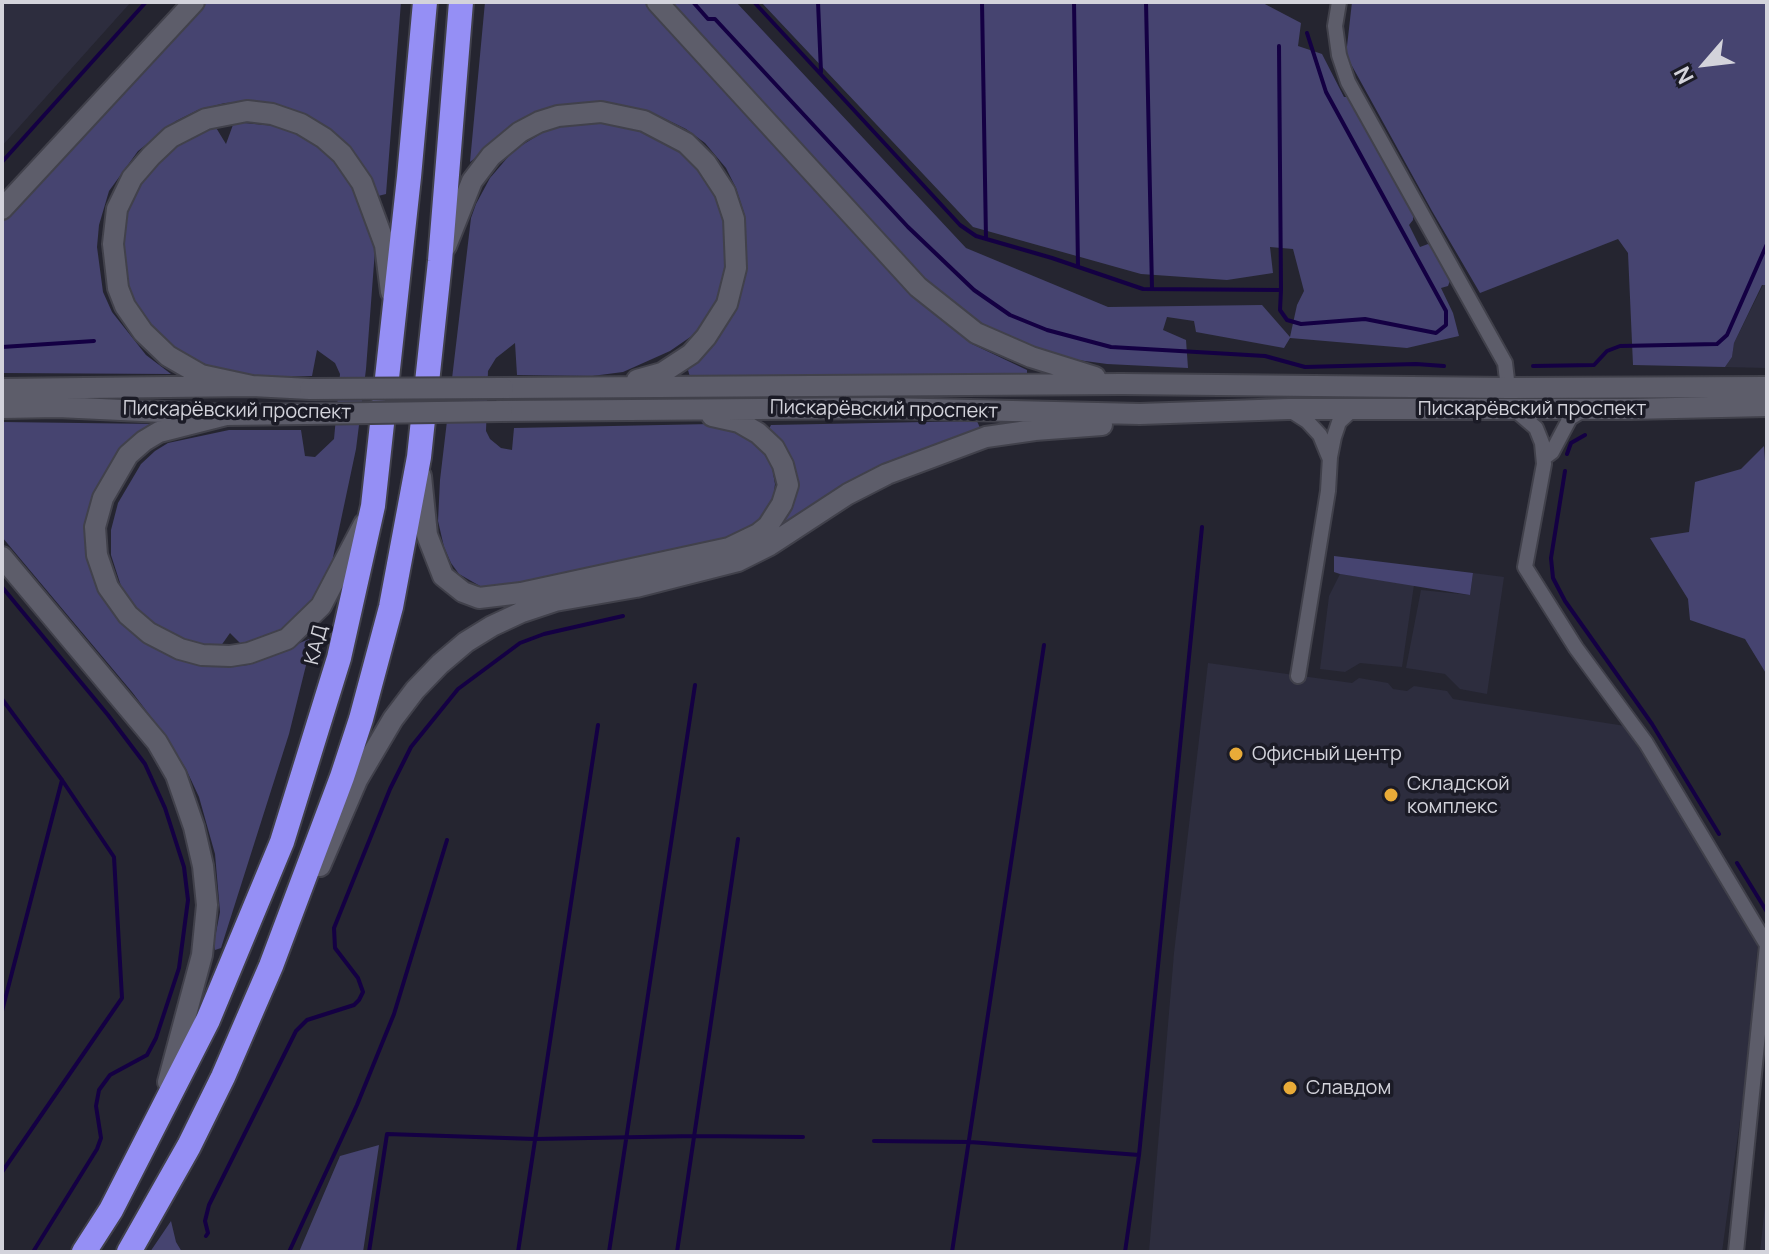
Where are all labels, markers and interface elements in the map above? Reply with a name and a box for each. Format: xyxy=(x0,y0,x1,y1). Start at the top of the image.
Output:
north arrow xyxy=(1665,24,1745,104)
text: N xyxy=(1667,61,1701,89)
street label: Пискарёвский проспект xyxy=(770,396,998,424)
street label: Пискарёвский проспект xyxy=(123,397,351,425)
street label: Пискарёвский проспект xyxy=(1418,397,1646,421)
street label: КАД xyxy=(301,623,333,667)
place label: Офисный центр xyxy=(1252,742,1402,766)
marker: Офисный центр xyxy=(1227,745,1245,763)
place label: Складской комплекс xyxy=(1407,772,1510,819)
marker: Складской комплекс xyxy=(1382,786,1400,804)
place label: Славдом xyxy=(1306,1076,1391,1100)
marker: Славдом xyxy=(1281,1079,1299,1097)

